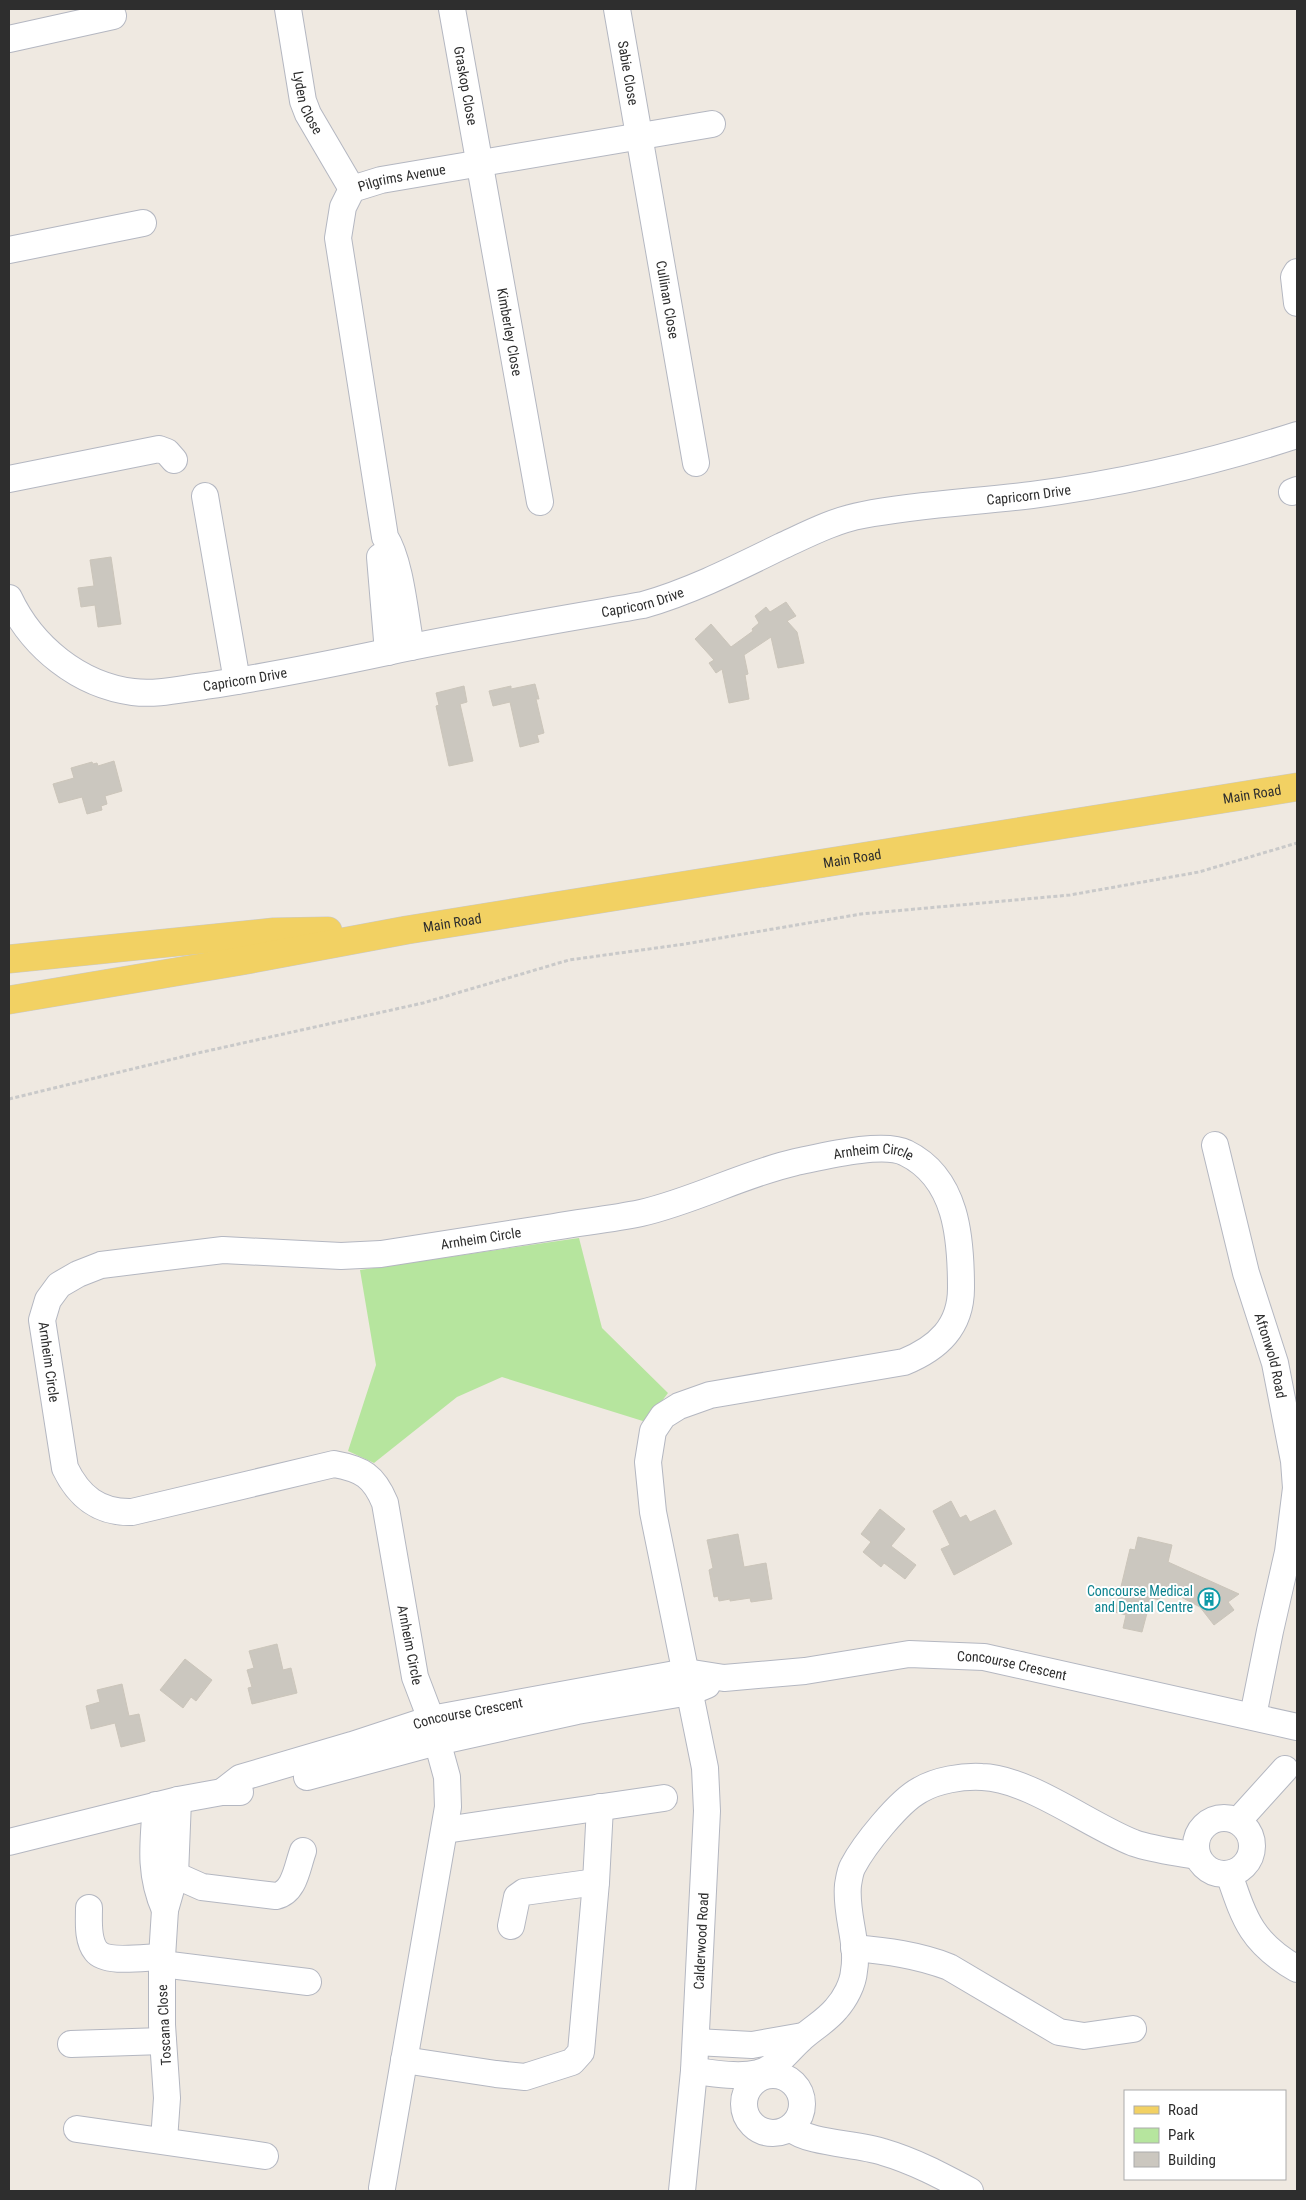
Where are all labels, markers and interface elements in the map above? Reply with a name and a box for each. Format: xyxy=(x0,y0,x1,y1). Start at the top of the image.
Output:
street label: Sabie Close xyxy=(615,40,642,107)
street label: Graskop Close xyxy=(451,45,481,127)
street label: Lyden Close xyxy=(290,70,326,137)
street label: Pilgrims Avenue xyxy=(356,161,447,195)
street label: Cullinan Close xyxy=(653,259,682,340)
street label: Kimberley Close xyxy=(494,287,525,378)
street label: Capricorn Drive xyxy=(986,481,1072,508)
street label: Capricorn Drive xyxy=(600,584,686,620)
street label: Capricorn Drive xyxy=(202,664,289,694)
street label: Main Road xyxy=(1222,782,1282,807)
street label: Main Road xyxy=(822,846,882,871)
street label: Main Road xyxy=(422,910,483,935)
street label: Arnheim Circle xyxy=(832,1141,917,1164)
street label: Arnheim Circle xyxy=(440,1224,523,1253)
street label: Aftonwold Road xyxy=(1251,1311,1290,1400)
street label: Arnheim Circle xyxy=(35,1321,63,1404)
place label: Concourse Medical and Dental Centre xyxy=(1087,1583,1193,1615)
building icon: Concourse Medical and Dental Centre xyxy=(1197,1587,1221,1611)
street label: Arnheim Circle xyxy=(394,1604,426,1687)
street label: Concourse Crescent xyxy=(957,1648,1068,1683)
street label: Concourse Crescent xyxy=(411,1694,524,1732)
street label: Calderwood Road xyxy=(690,1892,712,1990)
street label: Toscana Close xyxy=(154,1984,174,2066)
legend xyxy=(1124,2090,1286,2180)
text: Road xyxy=(1168,2101,1198,2119)
text: Park xyxy=(1168,2126,1195,2144)
text: Building xyxy=(1168,2151,1216,2169)

